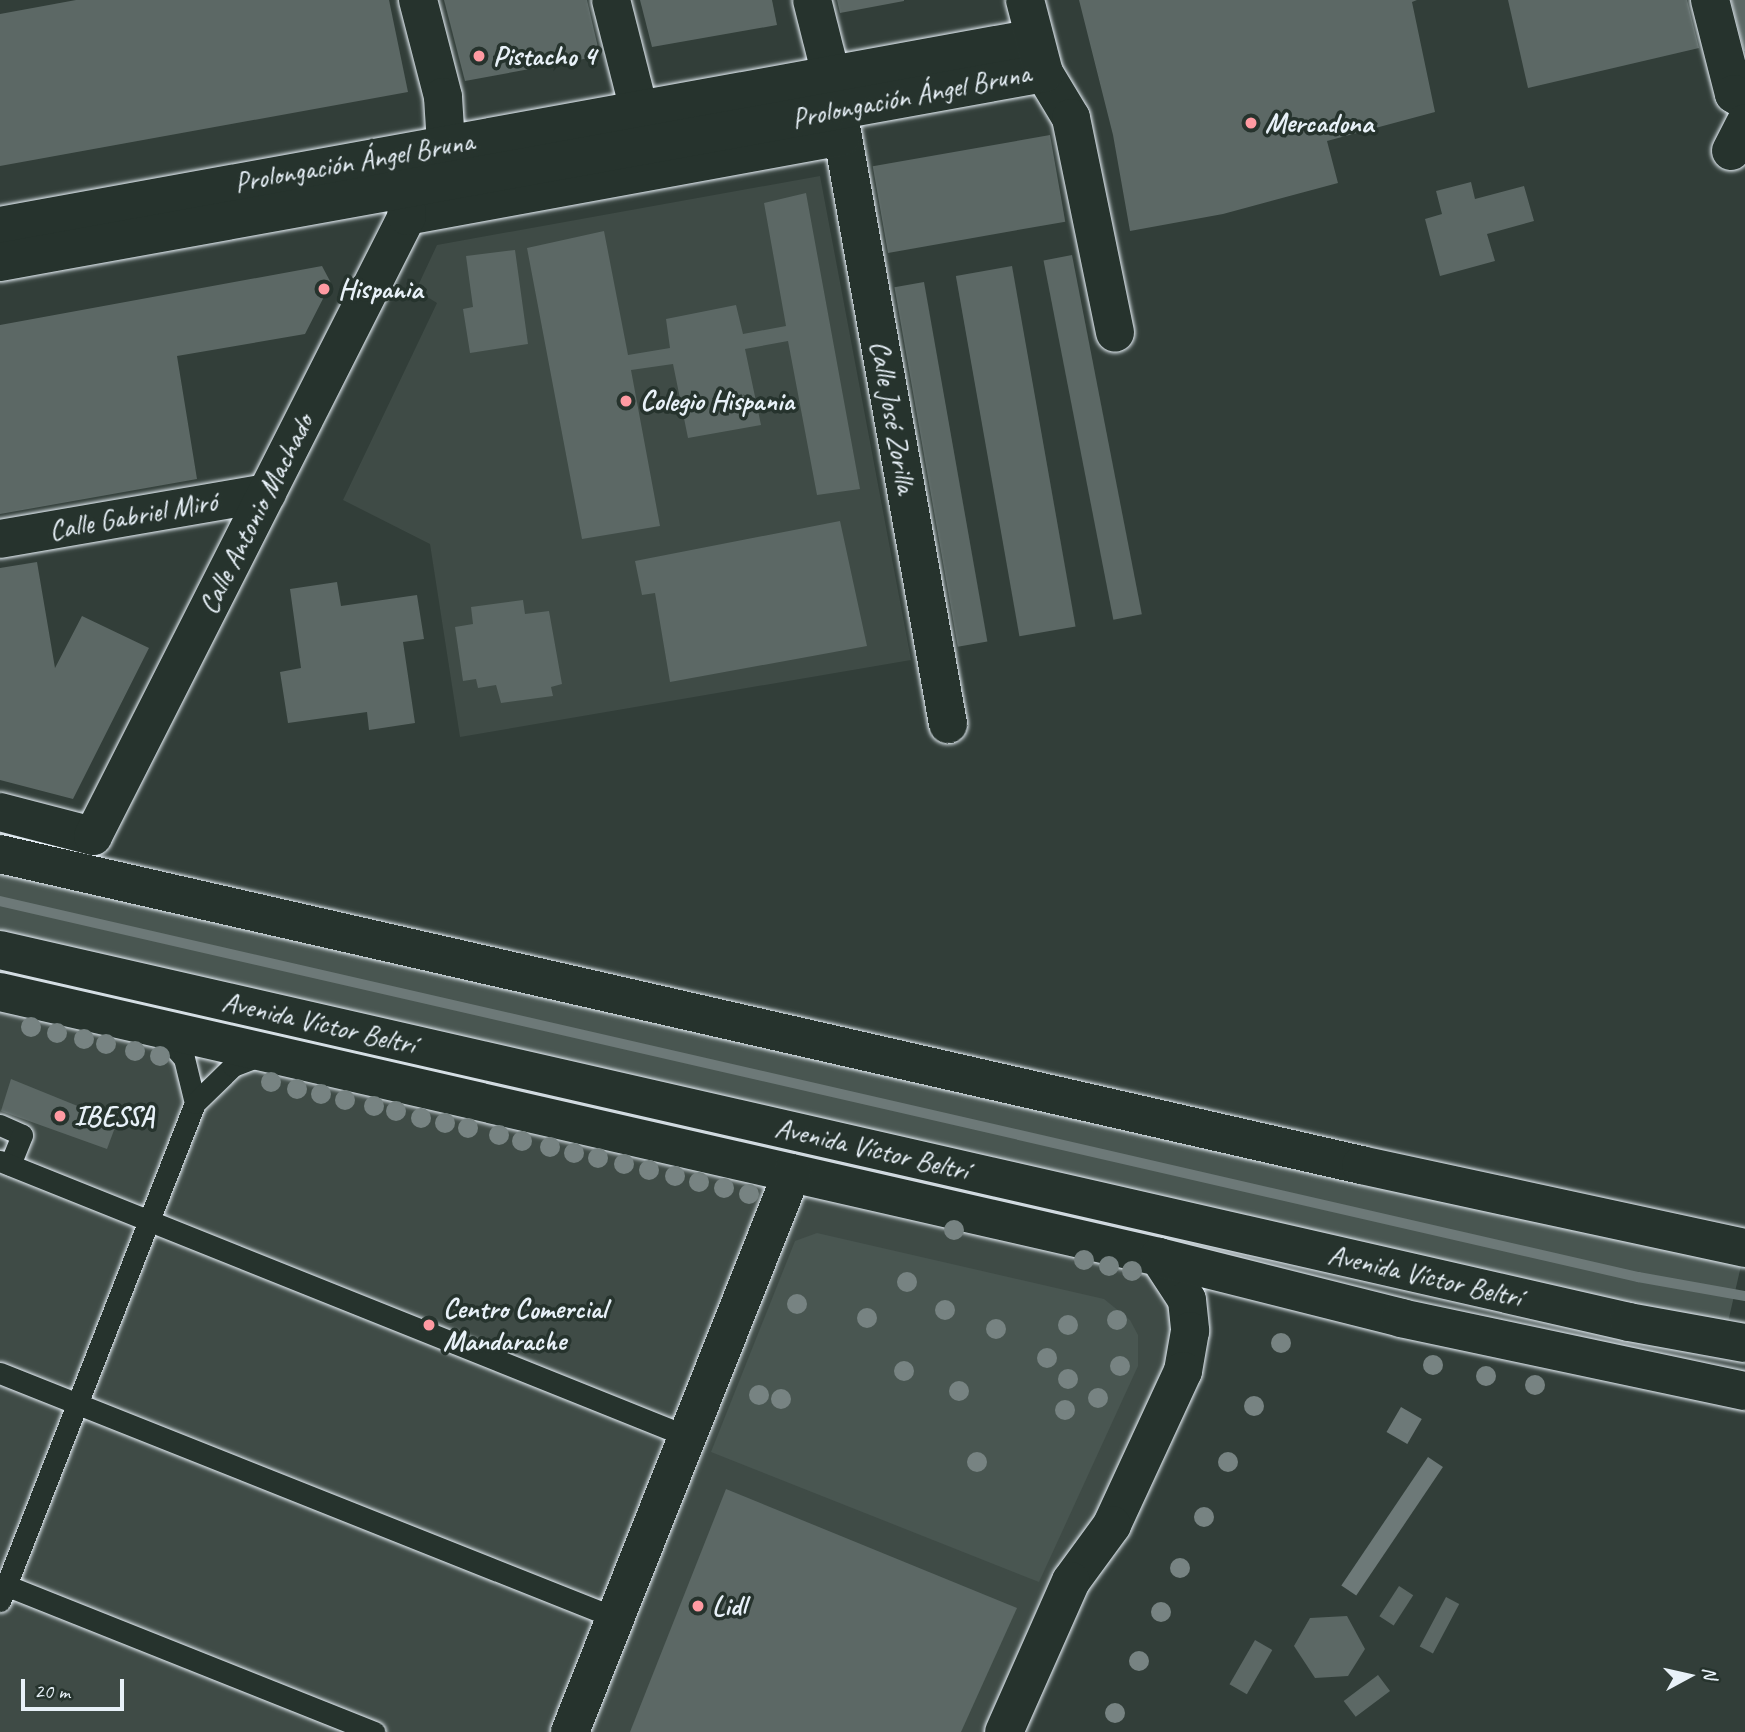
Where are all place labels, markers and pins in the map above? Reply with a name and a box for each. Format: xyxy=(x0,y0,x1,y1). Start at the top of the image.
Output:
place label: Pistacho 4 xyxy=(493,39,596,73)
marker: Pistacho 4 xyxy=(471,48,487,64)
place label: Mercadona xyxy=(1265,106,1373,140)
marker: Mercadona xyxy=(1243,115,1259,131)
place label: Hispania xyxy=(338,272,423,306)
marker: Hispania xyxy=(316,281,332,297)
place label: Colegio Hispania xyxy=(640,384,795,418)
marker: Colegio Hispania xyxy=(618,393,634,409)
place label: IBESSA xyxy=(74,1099,154,1133)
marker: IBESSA xyxy=(52,1108,68,1124)
place label: Centro Comercial Mandarache xyxy=(443,1292,607,1358)
marker: Centro Comercial Mandarache xyxy=(421,1317,437,1333)
place label: Lidl xyxy=(712,1589,746,1623)
marker: Lidl xyxy=(690,1598,706,1614)

